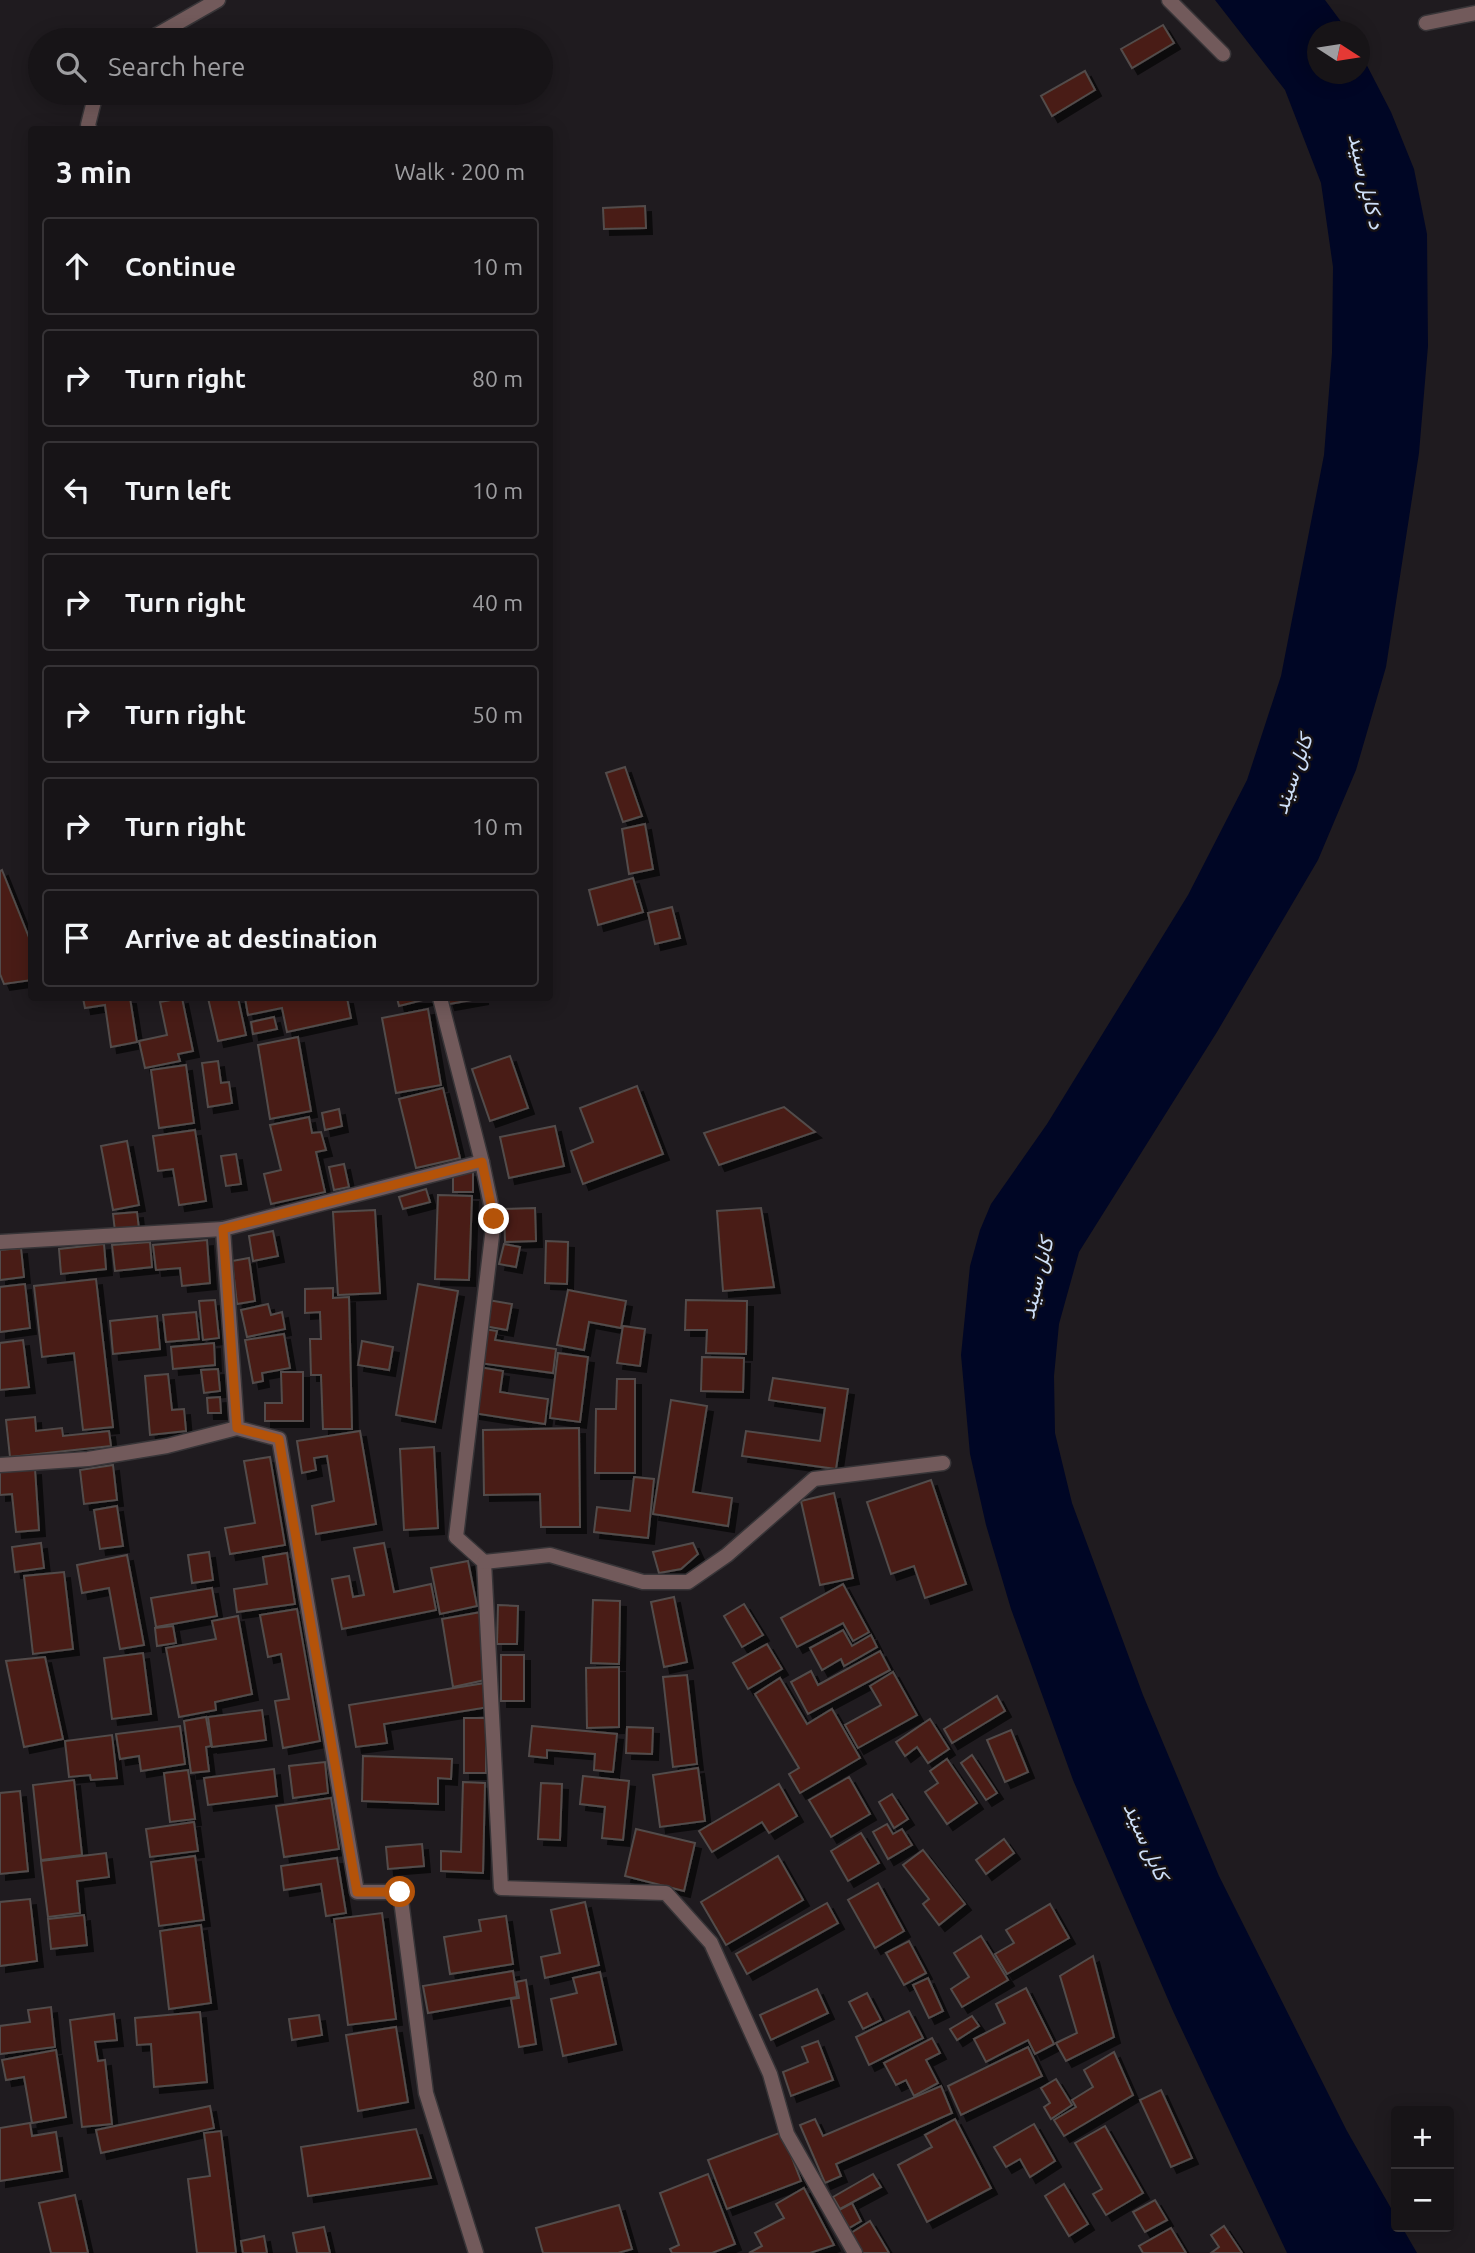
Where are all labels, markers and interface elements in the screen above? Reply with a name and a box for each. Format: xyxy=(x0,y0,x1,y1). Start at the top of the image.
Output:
north arrow xyxy=(1307,21,1370,84)
search box xyxy=(28,28,553,105)
icon: search xyxy=(52,48,90,86)
text: Search here xyxy=(108,52,245,81)
water label: د کابل سيند xyxy=(1342,131,1390,232)
text: 3 min xyxy=(56,155,132,189)
text: Walk · 200 m xyxy=(394,159,525,184)
icon: ahead xyxy=(58,247,96,285)
text: Continue xyxy=(125,252,236,281)
text: 10 m xyxy=(472,254,523,279)
icon: right xyxy=(58,359,96,397)
text: Turn right xyxy=(125,364,246,393)
text: 80 m xyxy=(472,366,523,391)
icon: left xyxy=(58,471,96,509)
text: Turn left xyxy=(125,476,231,505)
text: 10 m xyxy=(472,478,523,503)
icon: right xyxy=(58,583,96,621)
text: Turn right xyxy=(125,588,246,617)
text: 40 m xyxy=(472,590,523,615)
icon: right xyxy=(58,695,96,733)
text: Turn right xyxy=(125,700,246,729)
text: 50 m xyxy=(472,702,523,727)
water label: کابل سيند xyxy=(1267,728,1320,818)
icon: right xyxy=(58,807,96,845)
text: Turn right xyxy=(125,812,246,841)
text: 10 m xyxy=(472,814,523,839)
icon: arrive xyxy=(58,919,96,957)
text: Arrive at destination xyxy=(125,924,378,953)
route end xyxy=(478,1203,509,1234)
water label: کابل سيند xyxy=(1014,1232,1060,1321)
water label: کابل سيند xyxy=(1117,1798,1176,1888)
route start xyxy=(384,1876,415,1907)
map controls xyxy=(1391,2106,1454,2232)
button: + xyxy=(1391,2106,1454,2169)
button: − xyxy=(1391,2169,1454,2232)

